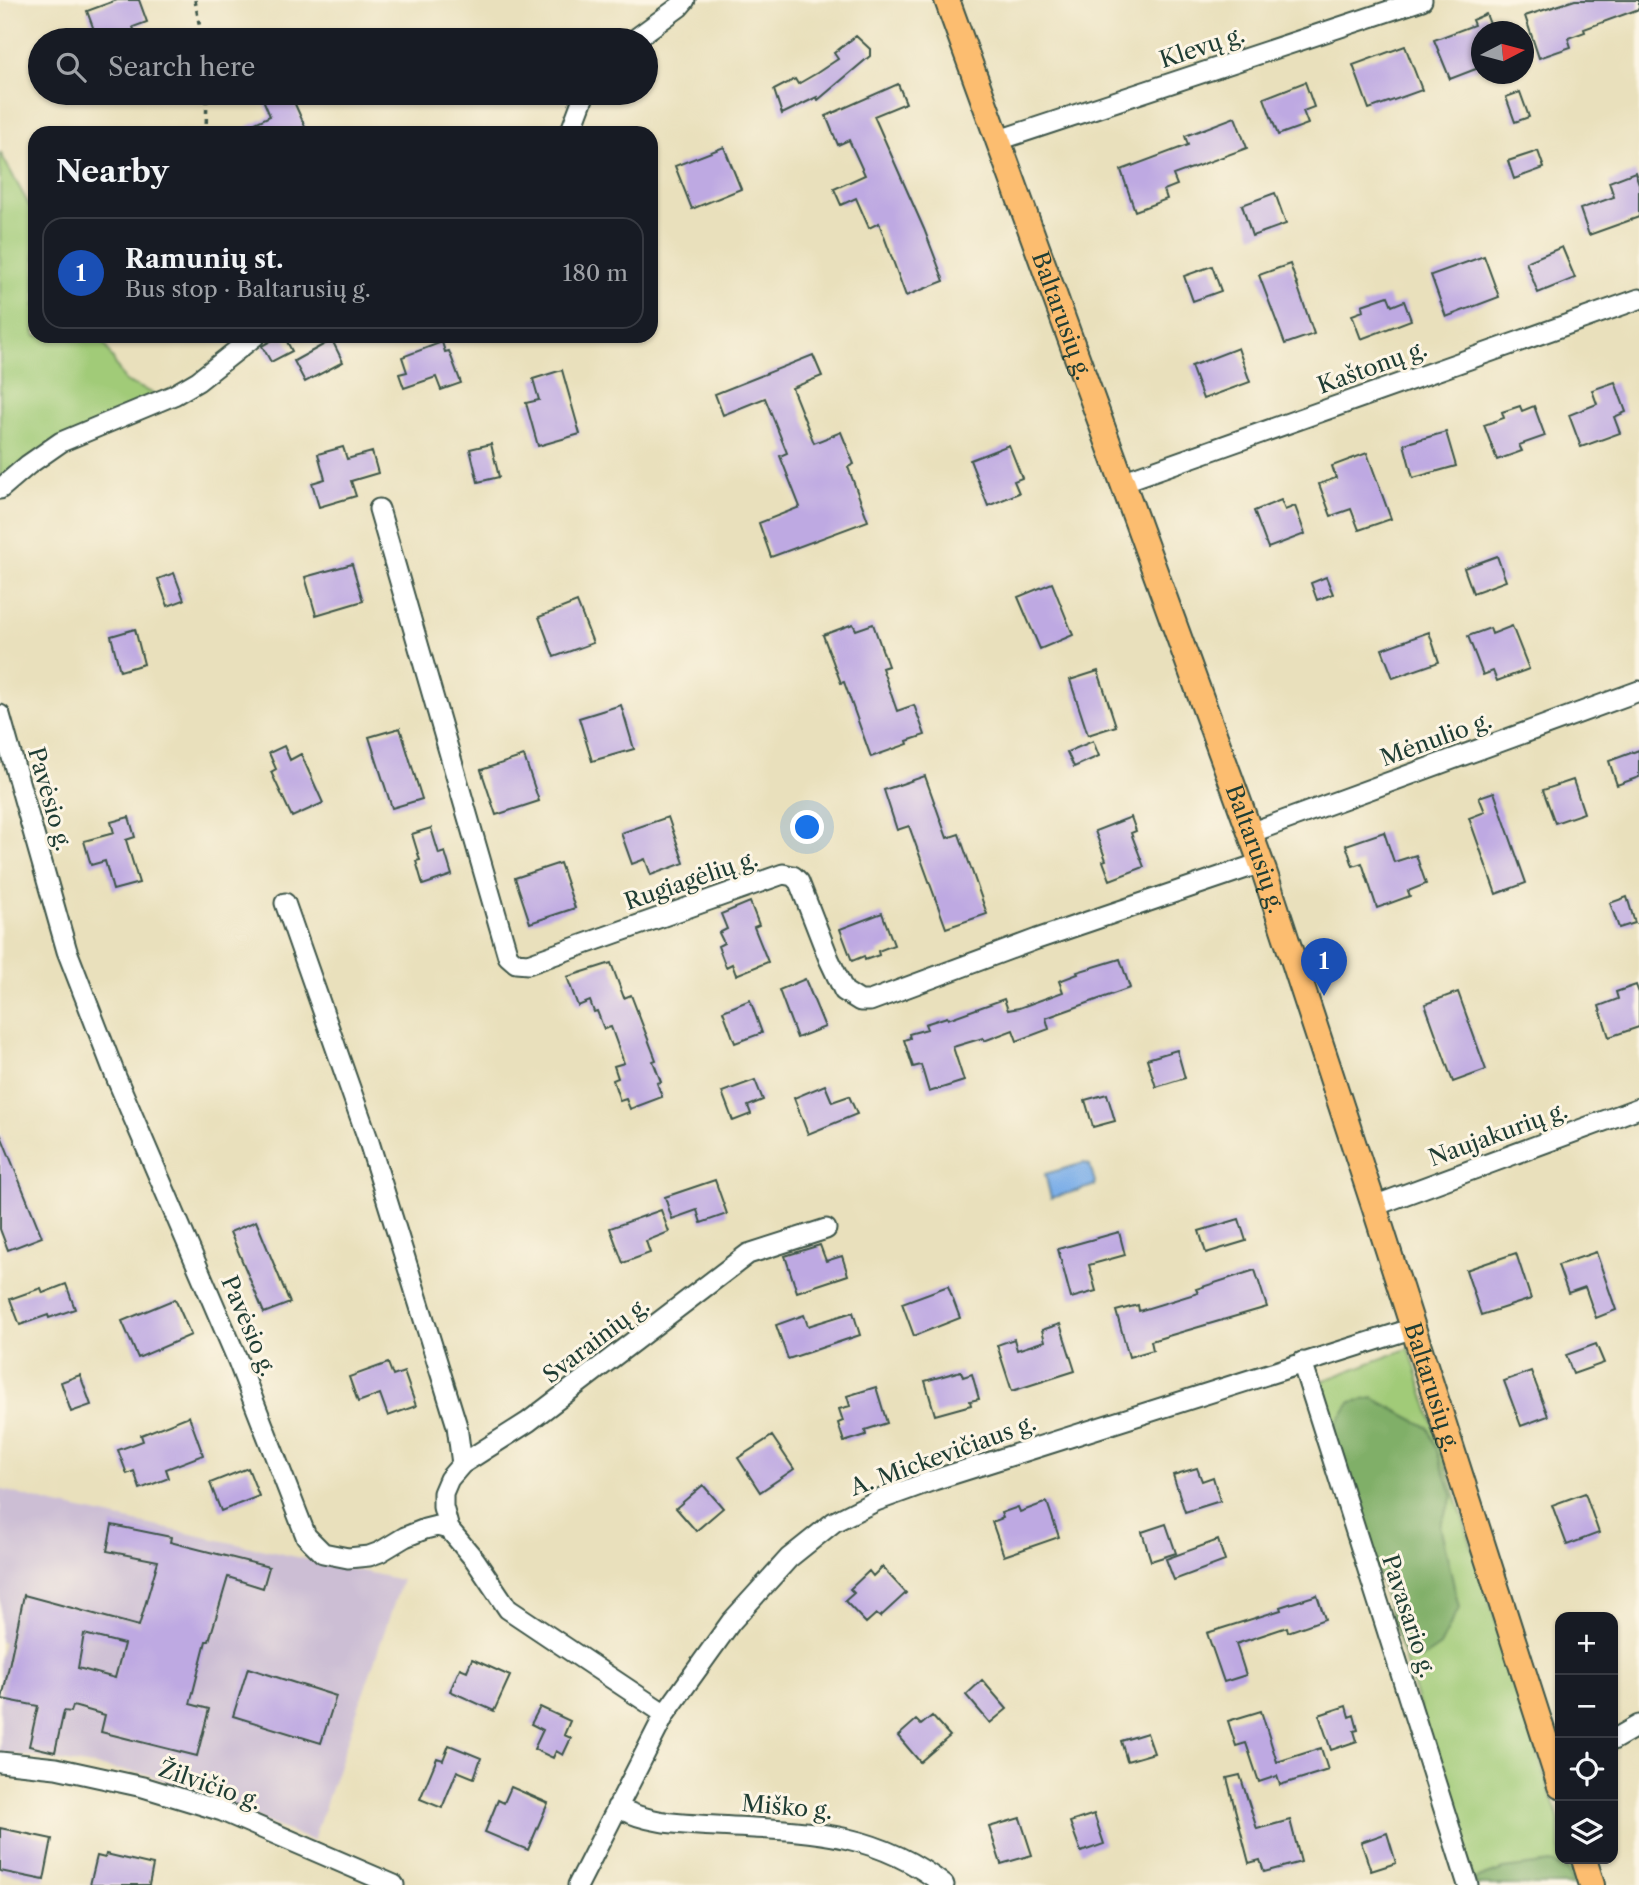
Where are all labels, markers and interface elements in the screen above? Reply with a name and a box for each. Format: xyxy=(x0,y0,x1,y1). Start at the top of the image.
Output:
street label: Klevų g. xyxy=(1156,20,1248,74)
north arrow xyxy=(1471,21,1534,84)
search box xyxy=(28,28,658,105)
icon: search xyxy=(52,48,90,86)
text: Search here xyxy=(108,51,255,83)
text: Nearby xyxy=(56,153,169,190)
text: Ramunių st. xyxy=(125,243,284,275)
street label: Baltarusių g. xyxy=(1026,248,1098,384)
text: 1 xyxy=(76,259,86,287)
text: 180 m xyxy=(563,259,628,287)
text: Bus stop · Baltarusių g. xyxy=(125,275,371,303)
street label: Kaštonų g. xyxy=(1313,334,1431,400)
street label: Mėnulio g. xyxy=(1377,706,1495,772)
street label: Pavėsio g. xyxy=(22,744,78,854)
street label: Baltarusių g. xyxy=(1220,781,1291,917)
your location xyxy=(790,810,824,844)
street label: Rugiagėlių g. xyxy=(621,844,761,916)
pin: 1 xyxy=(1301,938,1347,996)
street label: Naujakurių g. xyxy=(1425,1096,1571,1172)
street label: Pavėsio g. xyxy=(215,1272,283,1380)
street label: Svarainių g. xyxy=(537,1291,655,1389)
street label: Baltarusių g. xyxy=(1398,1319,1466,1456)
street label: A. Mickevičiaus g. xyxy=(845,1408,1040,1502)
street label: Pavasario g. xyxy=(1376,1551,1442,1681)
map controls xyxy=(1555,1612,1618,1864)
button: + xyxy=(1555,1612,1618,1675)
button: − xyxy=(1555,1675,1618,1738)
button: locate xyxy=(1555,1738,1618,1801)
street label: Žilvičio g. xyxy=(155,1754,265,1816)
street label: Miško g. xyxy=(740,1789,834,1825)
button: layers xyxy=(1555,1801,1618,1864)

